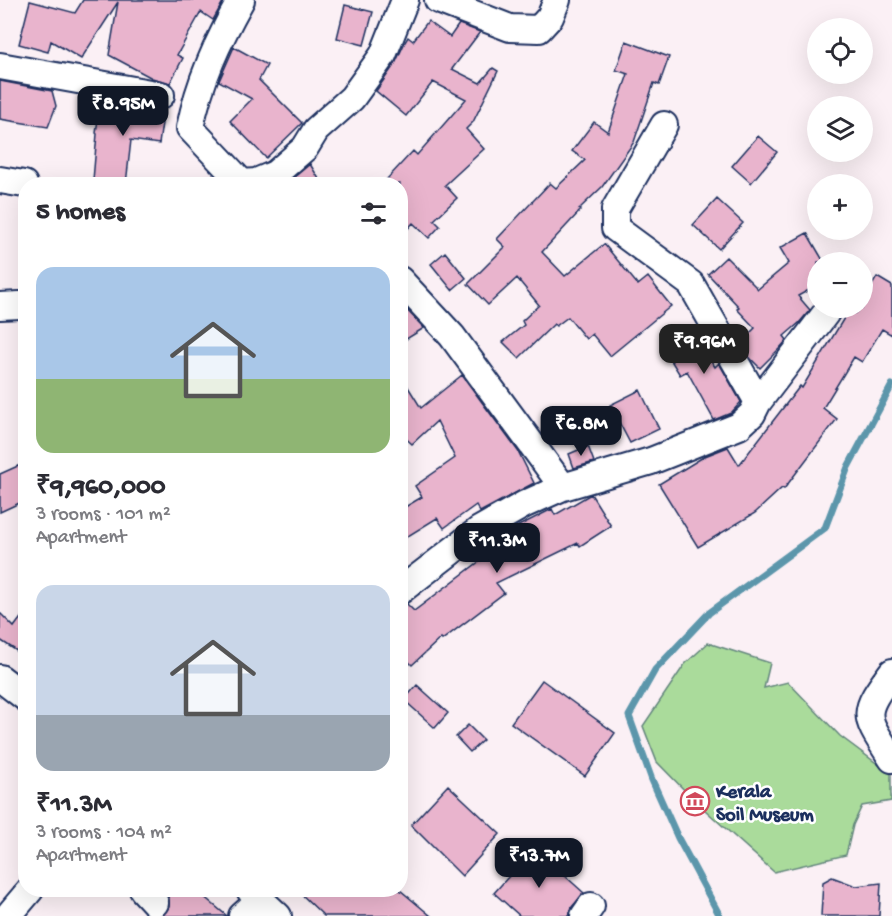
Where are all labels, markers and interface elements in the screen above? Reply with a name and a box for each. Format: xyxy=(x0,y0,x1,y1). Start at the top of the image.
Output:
map controls xyxy=(807,18,873,318)
button: locate xyxy=(807,18,873,84)
pin: ₹8.95M xyxy=(74,86,172,137)
text: ₹8.95M xyxy=(91,94,155,117)
button: layers xyxy=(807,96,873,162)
button: + xyxy=(807,174,873,240)
icon: filters xyxy=(357,197,390,230)
text: 5 homes xyxy=(36,198,125,229)
button: − xyxy=(807,252,873,318)
icon: home xyxy=(159,306,267,414)
pin: ₹9.96M xyxy=(655,324,753,375)
text: ₹9.96M xyxy=(673,332,735,355)
pin: ₹6.8M xyxy=(539,406,623,457)
text: ₹6.8M xyxy=(555,414,607,437)
text: ₹9,960,000 xyxy=(36,473,166,504)
text: 3 rooms · 101 m² xyxy=(36,504,171,527)
pin: ₹11.3M xyxy=(448,523,546,574)
text: Apartment xyxy=(36,527,126,550)
text: ₹11.3M xyxy=(468,531,526,554)
icon: home xyxy=(159,624,267,732)
place label: Kerala Soil Museum xyxy=(715,782,814,828)
museum icon: Kerala Soil Museum xyxy=(679,785,711,817)
text: ₹11.3M xyxy=(36,791,112,822)
text: 3 rooms · 104 m² xyxy=(36,822,172,845)
pin: ₹13.7M xyxy=(490,838,588,889)
text: Apartment xyxy=(36,845,126,868)
text: ₹13.7M xyxy=(509,846,569,869)

